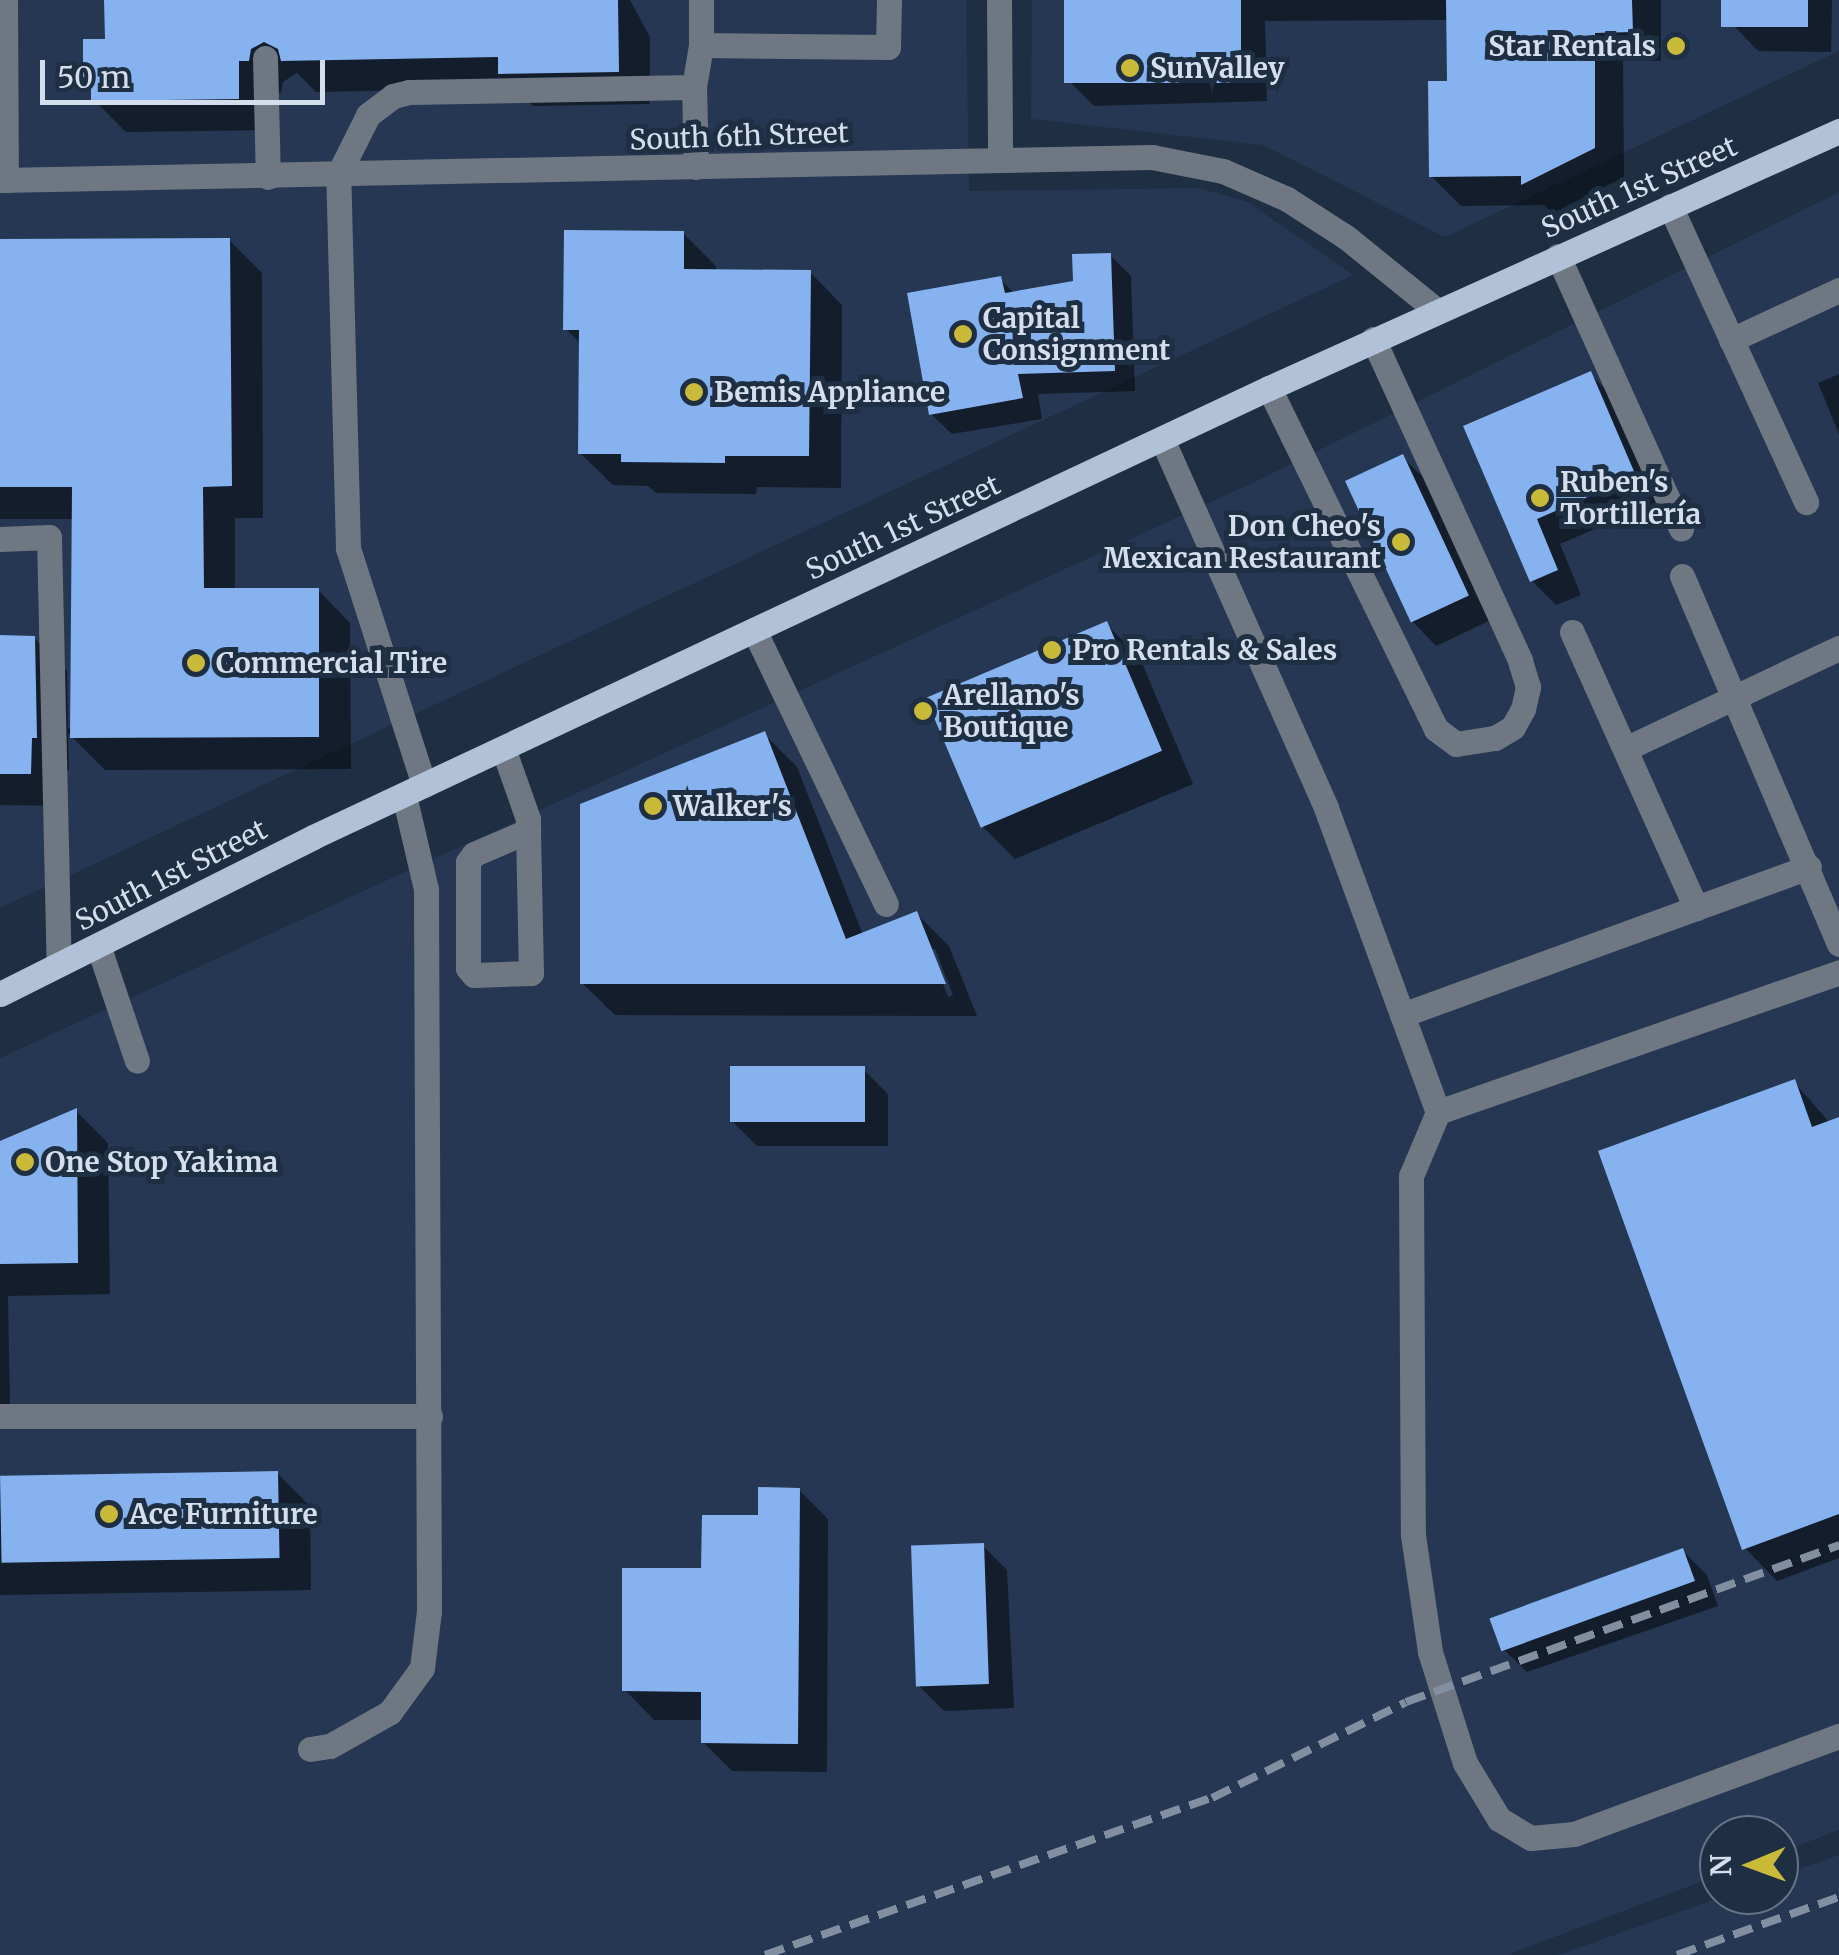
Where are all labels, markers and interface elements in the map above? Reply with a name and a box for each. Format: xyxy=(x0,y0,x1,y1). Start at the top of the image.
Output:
place label: Star Rentals xyxy=(1488,29,1656,63)
marker: Star Rentals xyxy=(1665,35,1687,57)
scale bar xyxy=(45,40,330,102)
place label: SunValley xyxy=(1150,51,1285,85)
marker: SunValley xyxy=(1119,57,1141,79)
text: 50 m xyxy=(57,58,130,96)
street label: South 6th Street xyxy=(629,115,849,157)
street label: South 1st Street xyxy=(1536,129,1742,245)
place label: Capital Consignment xyxy=(983,301,1170,367)
marker: Capital Consignment xyxy=(952,323,974,345)
place label: Bemis Appliance xyxy=(714,375,945,409)
marker: Bemis Appliance xyxy=(683,381,705,403)
place label: Ruben's Tortillería xyxy=(1560,465,1701,531)
street label: South 1st Street xyxy=(801,467,1005,587)
marker: Ruben's Tortillería xyxy=(1529,487,1551,509)
place label: Don Cheo's Mexican Restaurant xyxy=(1103,509,1381,575)
marker: Don Cheo's Mexican Restaurant xyxy=(1390,531,1412,553)
place label: Pro Rentals & Sales xyxy=(1072,633,1337,667)
marker: Pro Rentals & Sales xyxy=(1041,639,1063,661)
place label: Commercial Tire xyxy=(216,646,447,680)
marker: Commercial Tire xyxy=(185,652,207,674)
place label: Arellano's Boutique xyxy=(943,678,1080,744)
marker: Arellano's Boutique xyxy=(912,700,934,722)
place label: Walker's xyxy=(673,789,792,823)
marker: Walker's xyxy=(642,795,664,817)
street label: South 1st Street xyxy=(70,812,272,938)
place label: One Stop Yakima xyxy=(45,1145,278,1179)
marker: One Stop Yakima xyxy=(14,1151,36,1173)
place label: Ace Furniture xyxy=(129,1497,318,1531)
marker: Ace Furniture xyxy=(98,1503,120,1525)
north arrow xyxy=(1699,1815,1799,1915)
text: N xyxy=(1703,1854,1739,1877)

